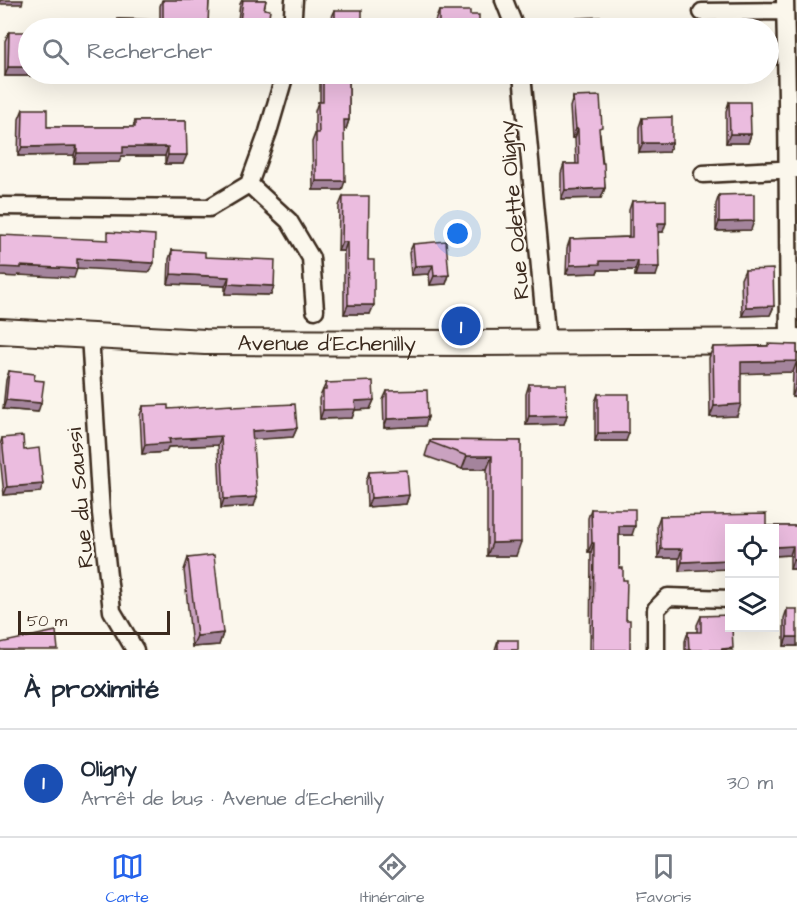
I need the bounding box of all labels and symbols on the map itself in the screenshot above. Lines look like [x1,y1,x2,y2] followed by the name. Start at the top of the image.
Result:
[491,119,539,301] street label: Rue Odette Oligny
[443,219,472,248] your location
[442,304,480,348] pin: 1
[237,328,416,361] street label: Avenue d'Echenilly
[59,426,102,569] street label: Rue du Saussi
[18,608,170,636] scale bar

